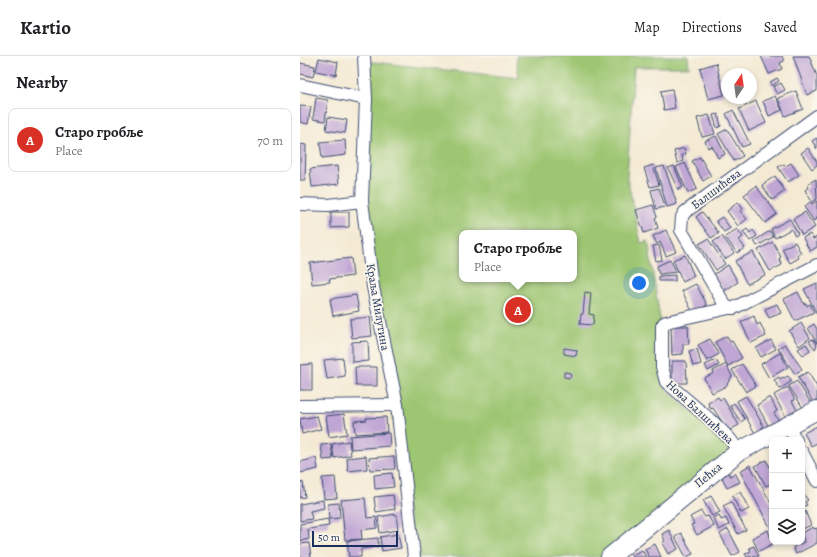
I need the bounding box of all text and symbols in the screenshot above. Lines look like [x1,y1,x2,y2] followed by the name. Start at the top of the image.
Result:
[20,15,71,41] text: Kartio
[634,18,660,37] text: Map
[682,18,742,37] text: Directions
[764,18,797,37] text: Saved
[721,68,757,104] north arrow
[16,71,67,94] text: Nearby
[55,122,143,142] text: Старо гробље
[26,132,34,149] text: A
[257,132,283,149] text: 70 m
[55,142,83,159] text: Place
[688,165,745,213] street label: Балшићева
[459,230,577,282] popup
[474,238,562,258] text: Старо гробље
[474,258,501,275] text: Place
[362,262,394,352] street label: Краља Милутина
[629,273,649,293] your location
[505,295,531,325] pin: A
[663,376,738,448] street label: Нова Балшићева
[769,437,805,545] map controls
[769,437,805,473] button: +
[691,459,726,491] street label: Пећка
[769,473,805,509] button: −
[769,509,805,545] button: layers
[312,529,398,548] scale bar
[318,530,340,545] text: 50 m

